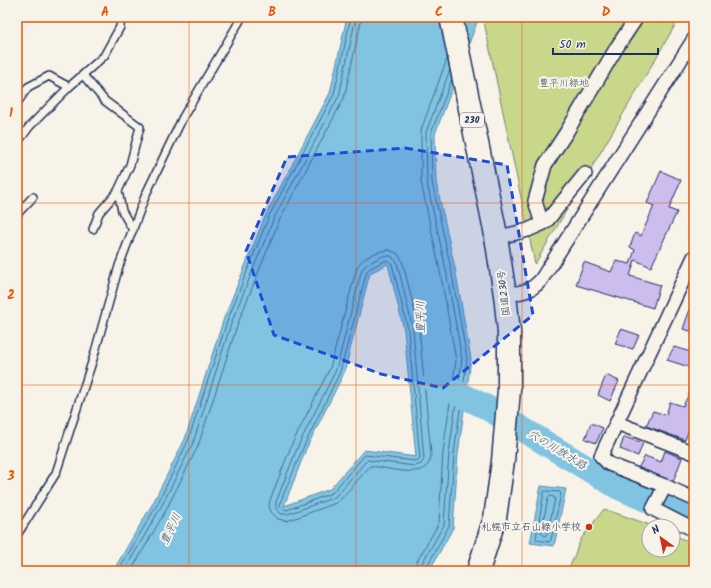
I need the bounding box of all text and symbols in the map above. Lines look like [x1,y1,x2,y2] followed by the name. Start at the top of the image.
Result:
[101,2,109,23] text: A
[268,2,276,23] text: B
[435,2,443,23] text: C
[602,2,611,23] text: D
[553,30,658,56] scale bar
[559,35,586,54] text: 50 m
[539,75,589,91] park label: 豊平川緑地
[9,103,13,124] text: 1
[460,113,484,127] road number: 230
[493,269,515,317] street label: 国道230号
[7,285,15,306] text: 2
[412,300,430,334] water label: 豊平川
[524,425,591,475] water label: 穴の川放水路
[6,466,15,487] text: 3
[156,510,186,548] water label: 豊平川
[641,518,681,558] north arrow
[481,519,581,535] place label: 札幌市立石山緑小学校
[648,521,664,540] text: N
[584,522,594,532] marker: 札幌市立石山緑小学校

